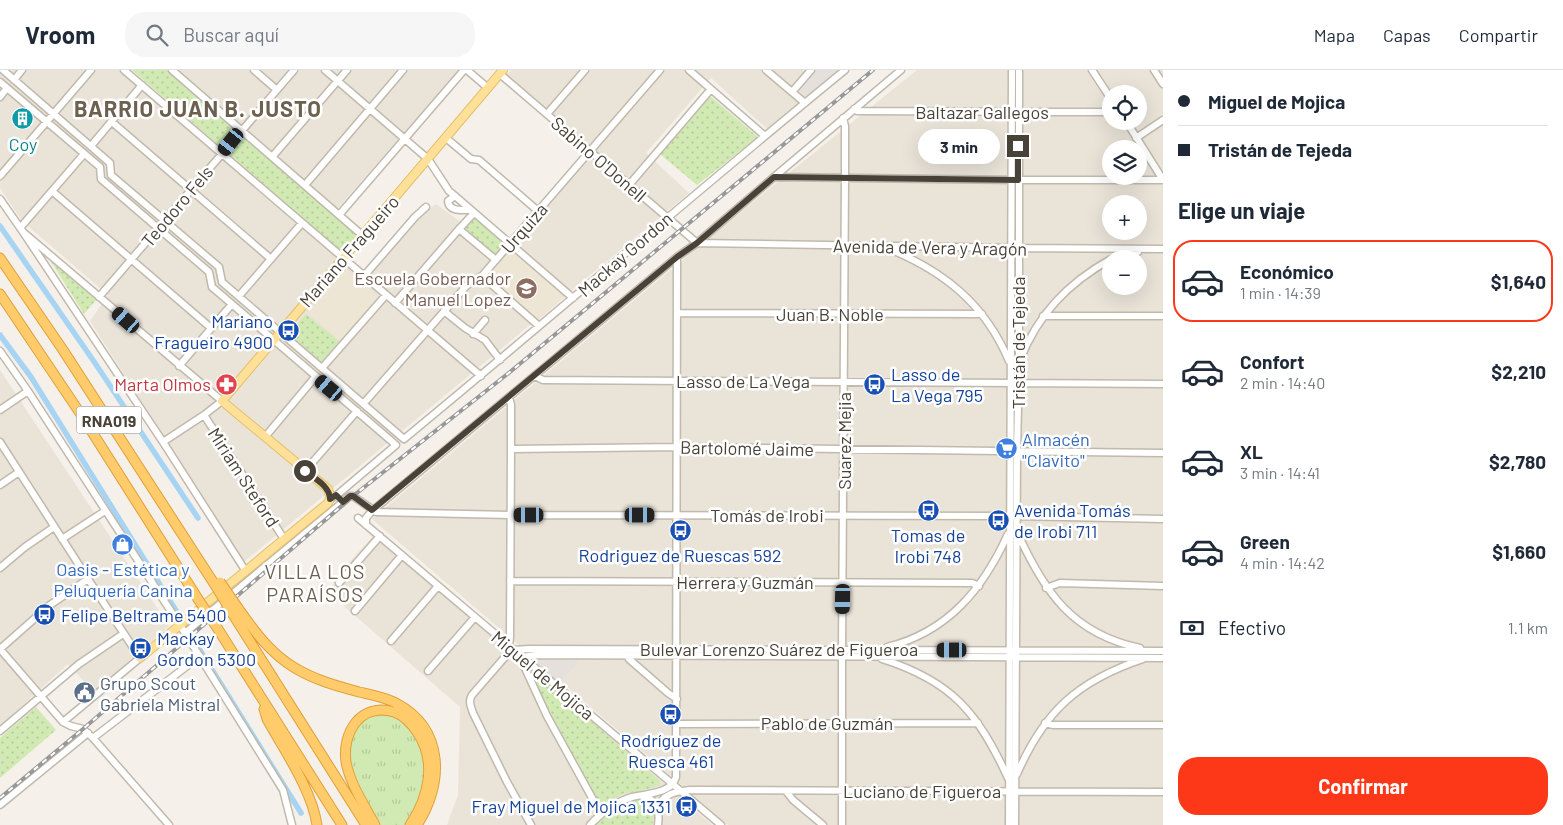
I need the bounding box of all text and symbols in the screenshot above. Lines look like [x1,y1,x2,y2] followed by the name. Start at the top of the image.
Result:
[125,12,475,57] search box
[25,20,95,49] text: Vroom
[143,21,171,49] icon: search
[183,23,279,46] text: Buscar aquí
[1314,24,1355,46] text: Mapa
[1383,24,1431,46] text: Capas
[1459,24,1538,46] text: Compartir
[1102,85,1147,295] map controls
[1102,85,1147,130] button: locate
[1208,90,1345,113] text: Miguel de Mojica
[74,95,322,121] district label: BARRIO JUAN B. JUSTO
[915,101,1049,123] street label: Baltazar Gallegos
[11,107,35,131] building icon: Coy
[547,112,651,206] street label: Sabino O'Donell
[215,126,246,158] car
[918,128,1000,164] callout: 3 min
[9,133,37,155] place label: Coy
[1007,135,1029,157] route end
[940,137,978,156] text: 3 min
[1208,138,1352,161] text: Tristán de Tejeda
[1102,140,1147,185] button: layers
[136,161,218,251] street label: Teodoro Fels
[294,191,404,311] street label: Mariano Fragueiro
[1102,195,1147,240] button: +
[1178,197,1305,223] text: Elige un viaje
[496,198,552,258] street label: Urquiza
[573,207,677,301] street label: Mackay Gordon
[833,234,1027,260] street label: Avenida de Vera y Aragón
[1102,250,1147,295] button: −
[1180,259,1225,304] icon: car
[1240,260,1334,283] text: Económico
[354,267,511,310] place label: Escuela Gobernador Manuel Lopez
[1491,270,1546,293] text: $1,640
[515,276,539,300] school or university icon: Escuela Gobernador Manuel Lopez
[1007,277,1029,409] street label: Tristán de Tejeda
[1240,283,1321,302] text: 1 min · 14:39
[776,303,884,325] street label: Juan B. Noble
[109,304,142,336] car
[154,310,273,353] place label: Mariano Fragueiro 4900
[277,319,301,343] bus stop icon: Mariano Fragueiro 4900
[1180,349,1225,394] icon: car
[1240,350,1304,373] text: Confort
[1491,360,1546,383] text: $2,210
[891,363,983,406] place label: Lasso de La Vega 795
[676,370,810,392] street label: Lasso de La Vega
[215,372,239,396] pharmacy icon: Marta Olmos
[863,372,887,396] bus stop icon: Lasso de La Vega 795
[114,373,211,395] place label: Marta Olmos
[312,373,345,403] car
[1240,373,1325,392] text: 2 min · 14:40
[833,392,855,490] street label: Suarez Mejia
[76,406,142,434] road number: RNA019
[204,423,284,531] street label: Miriam Steford
[1022,428,1090,471] place label: Almacén "Clavito"
[680,436,814,460] street label: Bartolomé Jaime
[994,437,1018,461] supermarket icon: Almacén "Clavito"
[1180,439,1225,484] icon: car
[1240,440,1263,463] text: XL
[1489,450,1546,473] text: $2,780
[294,460,316,482] route start
[1240,463,1320,482] text: 3 min · 14:41
[916,498,940,522] bus stop icon: Tomas de Irobi 748
[1014,499,1131,542] place label: Avenida Tomás de Irobi 711
[710,504,824,526] street label: Tomás de Irobi
[514,508,544,523] car
[625,508,655,523] car
[986,508,1010,532] bus stop icon: Avenida Tomás de Irobi 711
[668,518,692,542] bus stop icon: Rodriguez de Ruescas 592
[891,524,965,567] place label: Tomas de Irobi 748
[1180,529,1225,574] icon: car
[1240,530,1290,553] text: Green
[111,532,135,556] shop icon: Oasis - Estética y Peluquería Canina
[1492,540,1546,563] text: $1,660
[578,544,782,566] place label: Rodriguez de Ruescas 592
[1240,553,1325,572] text: 4 min · 14:42
[53,558,193,601] place label: Oasis - Estética y Peluquería Canina
[264,559,366,606] district label: VILLA LOS PARAÍSOS
[676,571,814,593] street label: Herrera y Guzmán
[835,584,850,614] car
[33,603,57,627] bus stop icon: Felipe Beltrame 5400
[61,604,227,626] place label: Felipe Beltrame 5400
[1178,614,1206,642] icon: cash
[1218,616,1286,639] text: Efectivo
[1508,618,1548,637] text: 1.1 km
[487,626,599,724] street label: Miguel de Mojica
[157,627,256,670] place label: Mackay Gordon 5300
[129,636,153,660] bus stop icon: Mackay Gordon 5300
[640,638,918,660] street label: Bulevar Lorenzo Suárez de Figueroa
[937,643,967,658] car
[100,672,220,715] place label: Grupo Scout Gabriela Mistral
[72,681,96,705] public building icon: Grupo Scout Gabriela Mistral
[659,703,683,727] bus stop icon: Rodríguez de Ruesca 461
[761,712,893,734] street label: Pablo de Guzmán
[621,729,721,772] place label: Rodríguez de Ruesca 461
[1178,757,1548,815] button: Confirmar
[843,780,1001,802] street label: Luciano de Figueroa
[675,794,699,818] bus stop icon: Fray Miguel de Mojica 1331
[472,795,671,817] place label: Fray Miguel de Mojica 1331

